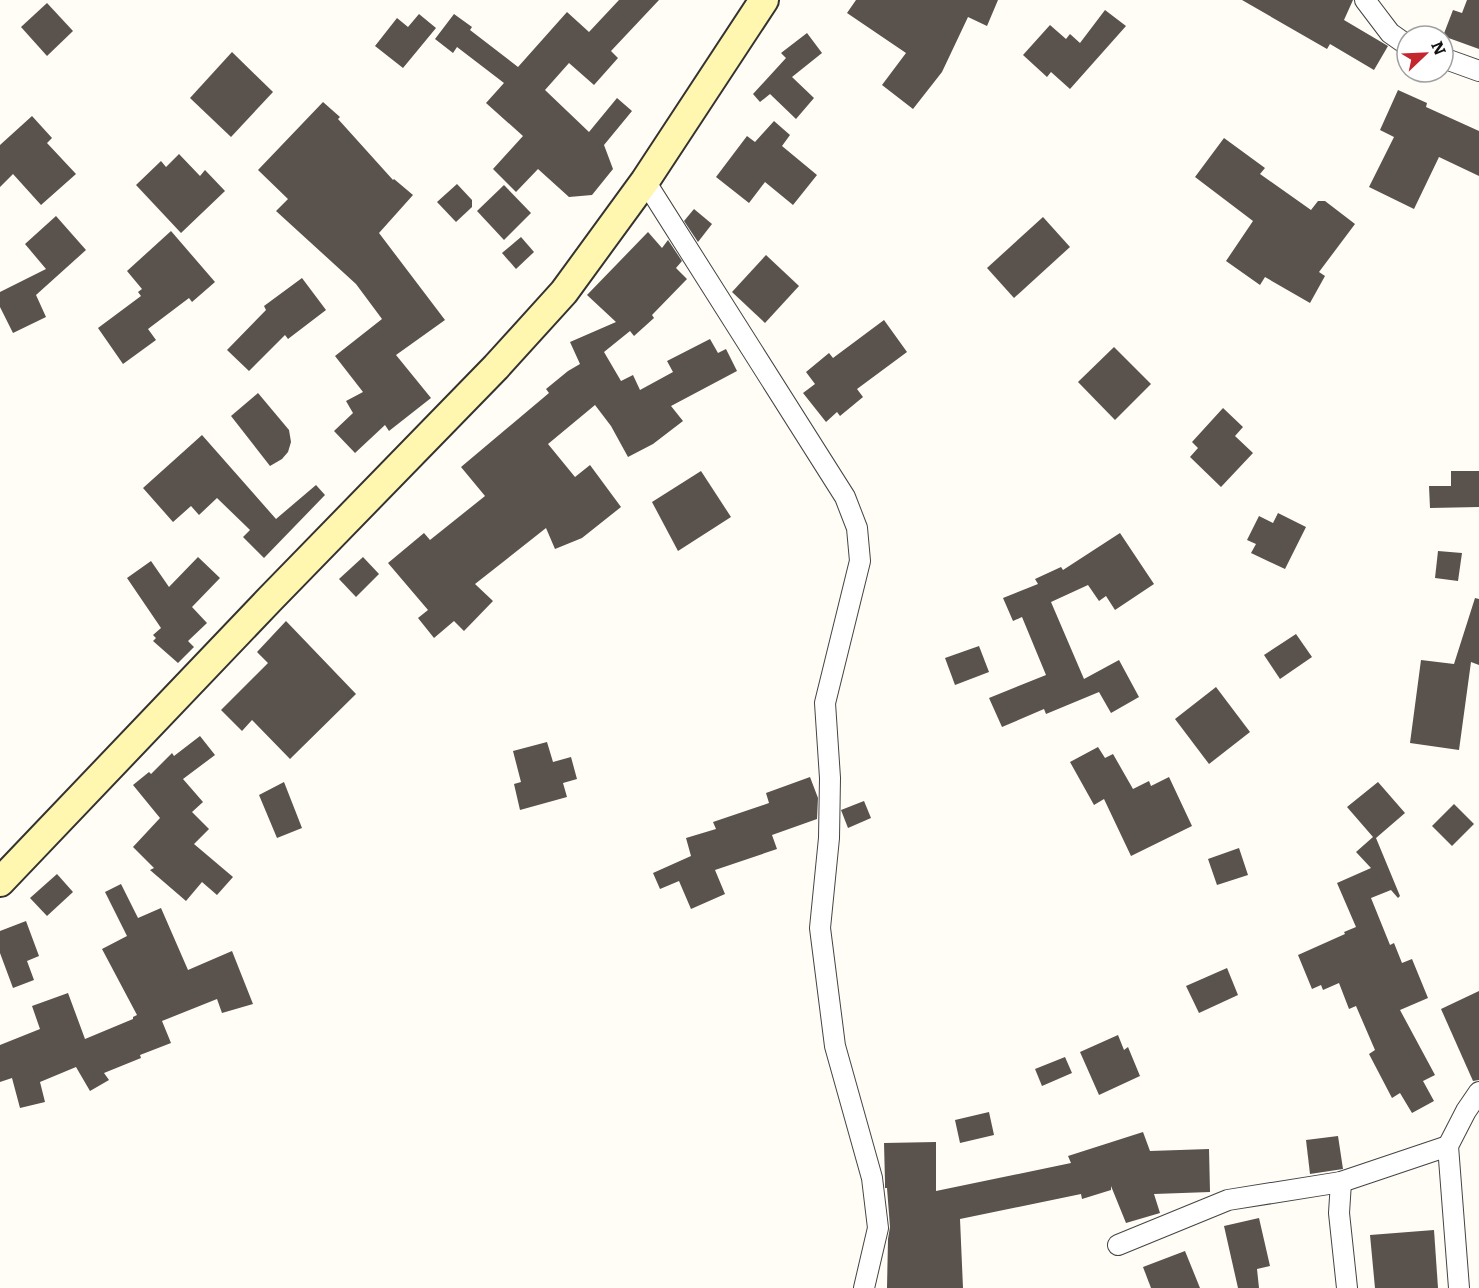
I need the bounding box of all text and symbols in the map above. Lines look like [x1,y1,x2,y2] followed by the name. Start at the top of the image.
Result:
[1395,24,1455,84] north arrow
[1426,37,1453,59] text: N

